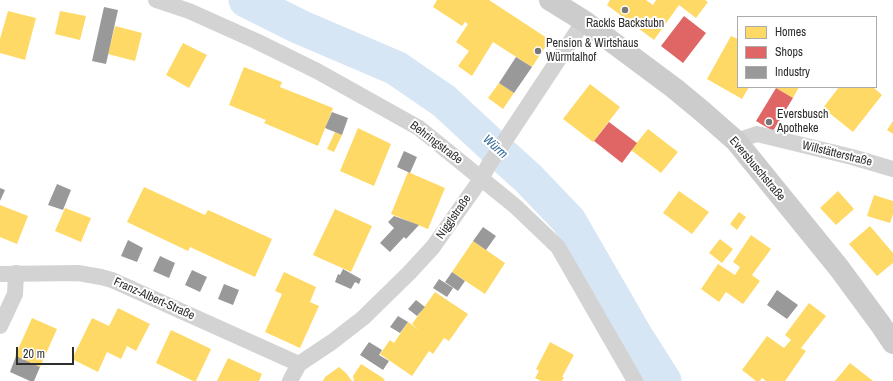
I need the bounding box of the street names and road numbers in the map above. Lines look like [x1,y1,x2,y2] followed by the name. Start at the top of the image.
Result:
[407,118,465,168] street label: Behringstraße
[726,134,788,204] street label: Eversbuschstraße
[801,138,873,170] street label: Willstätterstraße
[434,192,474,242] street label: Nigglstraße
[111,275,197,323] street label: Franz-Albert-Straße

